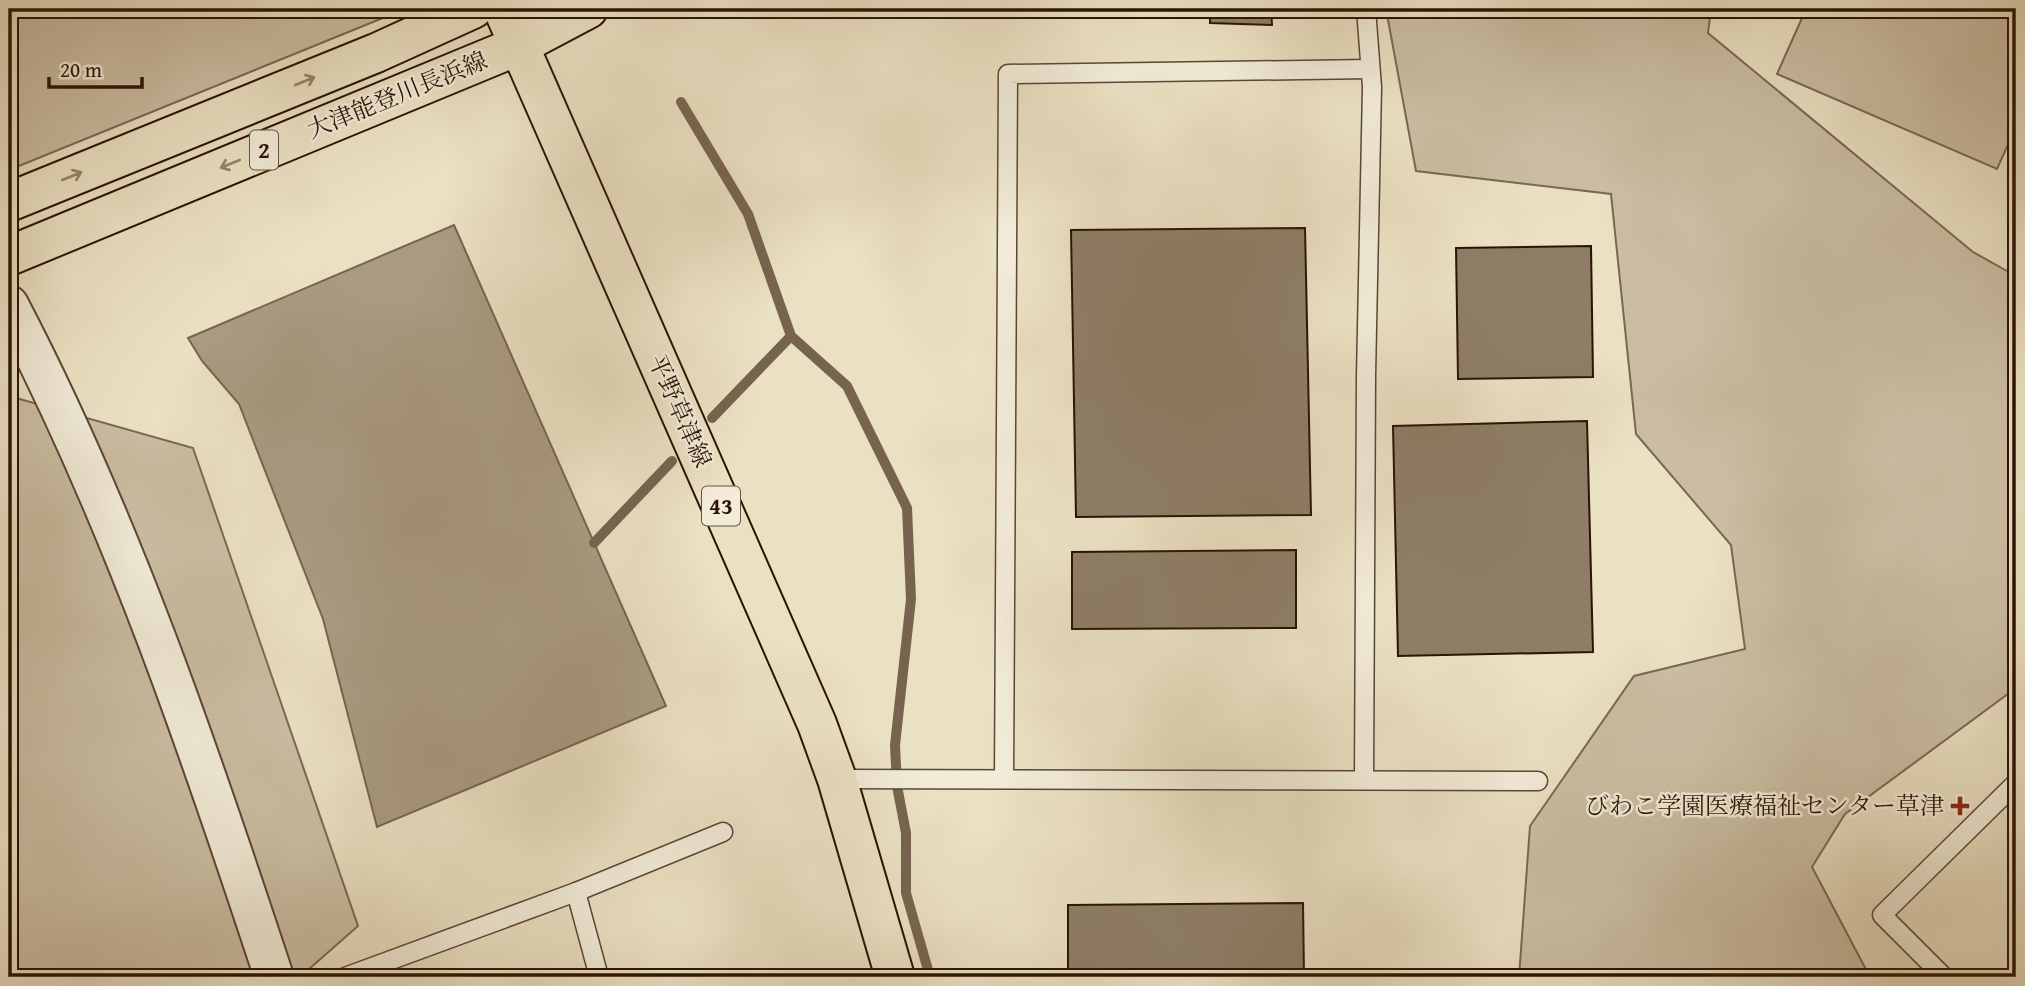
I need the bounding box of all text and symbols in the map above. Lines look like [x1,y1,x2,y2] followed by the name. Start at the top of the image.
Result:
[301,42,492,147] street label: 大津能登川長浜線
[49,46,142,90] scale bar
[60,54,102,85] text: 20 m
[294,74,316,87] one-way arrow
[250,130,278,169] road number: 2
[220,159,241,172] one-way arrow
[61,169,82,182] one-way arrow
[640,349,721,473] street label: 平野草津線
[702,486,740,526] road number: 43
[1585,788,1944,823] place label: びわこ学園医療福祉センター草津
[1950,796,1970,816] marker: びわこ学園医療福祉センター草津

